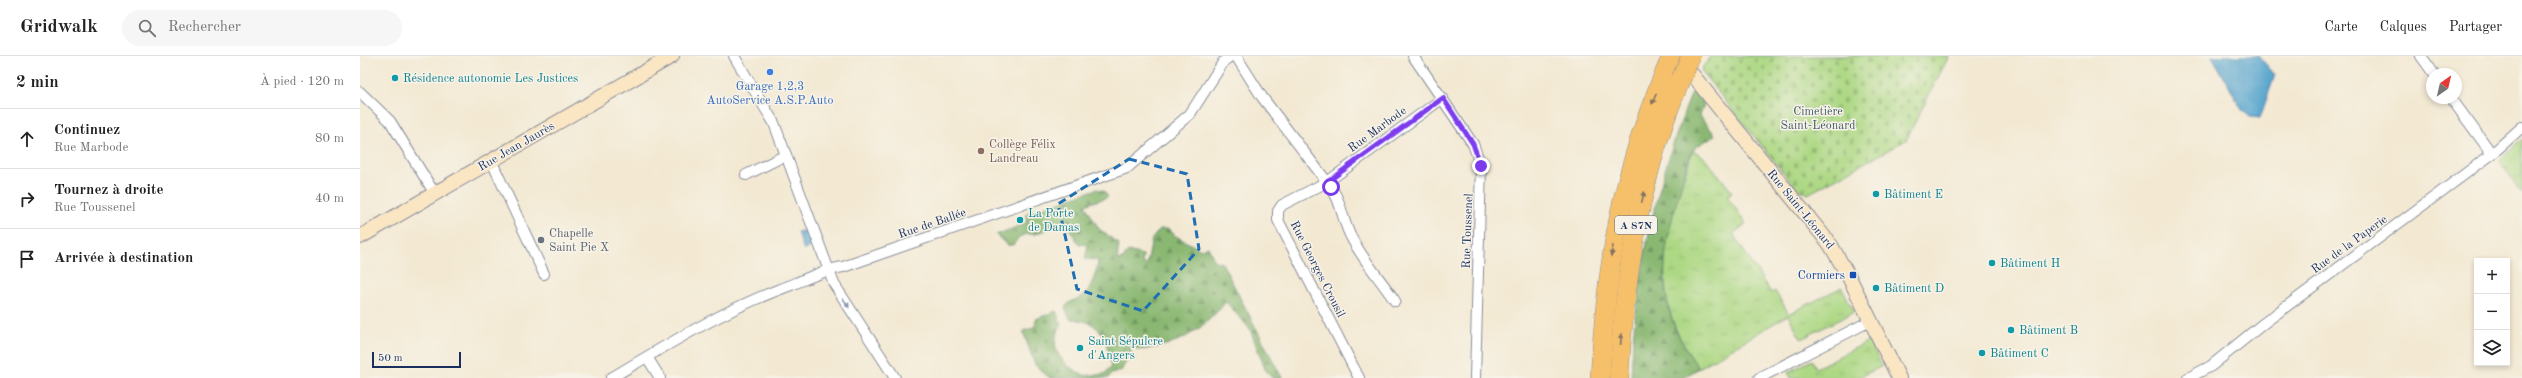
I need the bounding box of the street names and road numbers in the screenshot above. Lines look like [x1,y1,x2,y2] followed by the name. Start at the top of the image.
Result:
[1346,104,1409,155] street label: Rue Marbode
[476,120,557,174] street label: Rue Jean Jaurès
[1764,167,1836,252] street label: Rue Saint-Léonard
[1461,193,1475,269] street label: Rue Toussenel
[897,207,968,241] street label: Rue de Ballée
[2309,213,2390,276] street label: Rue de la Paperie
[1615,216,1657,234] road number: A 87N
[1288,219,1347,320] street label: Rue Georges Crousil

